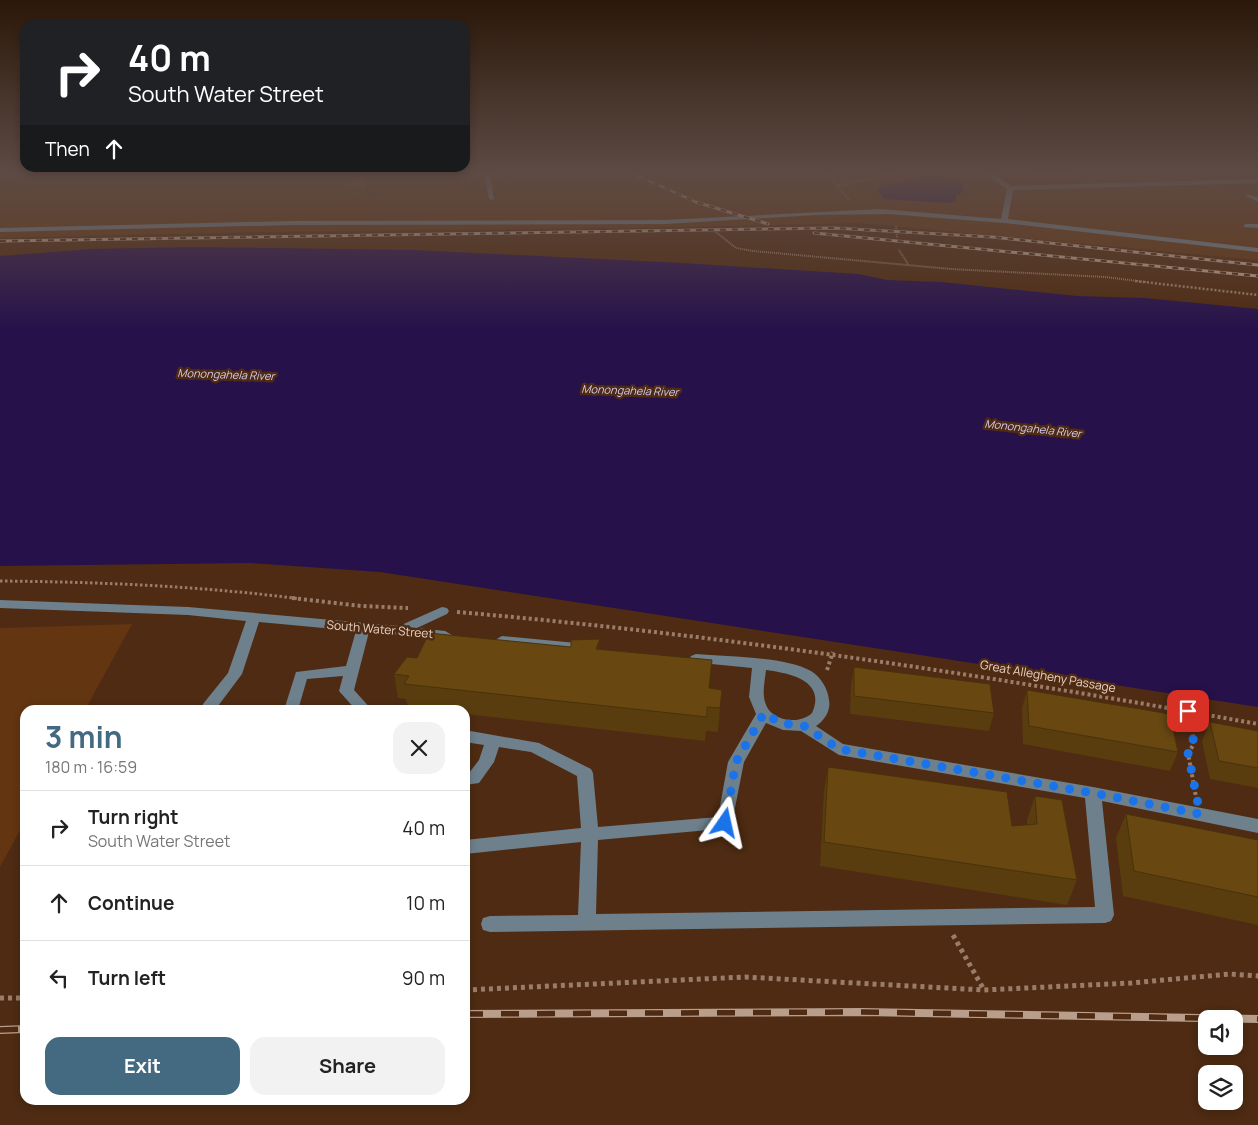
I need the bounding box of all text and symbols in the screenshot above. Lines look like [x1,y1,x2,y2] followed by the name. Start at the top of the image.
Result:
[128,34,211,82] text: 40 m
[45,40,110,105] icon: right
[128,79,324,109] text: South Water Street
[100,135,128,163] icon: ahead
[45,136,90,162] text: Then
[177,365,277,383] water label: Monongahela River
[581,381,681,399] water label: Monongahela River
[984,415,1084,441] water label: Monongahela River
[326,616,434,642] street label: South Water Street
[979,656,1117,696] street label: Great Allegheny Passage
[1167,690,1209,732] pin
[1174,697,1202,725] icon: arrive
[45,716,123,757] text: 3 min
[393,722,445,774] button: close
[45,756,137,778] text: 180 m · 16:59
[698,796,750,848] position arrow
[88,804,178,830] text: Turn right
[45,814,73,842] icon: right
[402,815,445,841] text: 40 m
[88,830,230,852] text: South Water Street
[45,889,73,917] icon: ahead
[88,890,174,916] text: Continue
[406,890,445,916] text: 10 m
[45,964,73,992] icon: left
[88,965,166,991] text: Turn left
[402,965,445,991] text: 90 m
[1198,1010,1243,1110] map controls
[1198,1010,1243,1055] button: sound
[45,1037,240,1095] button: Exit
[250,1037,445,1095] button: Share
[1198,1065,1243,1110] button: layers

